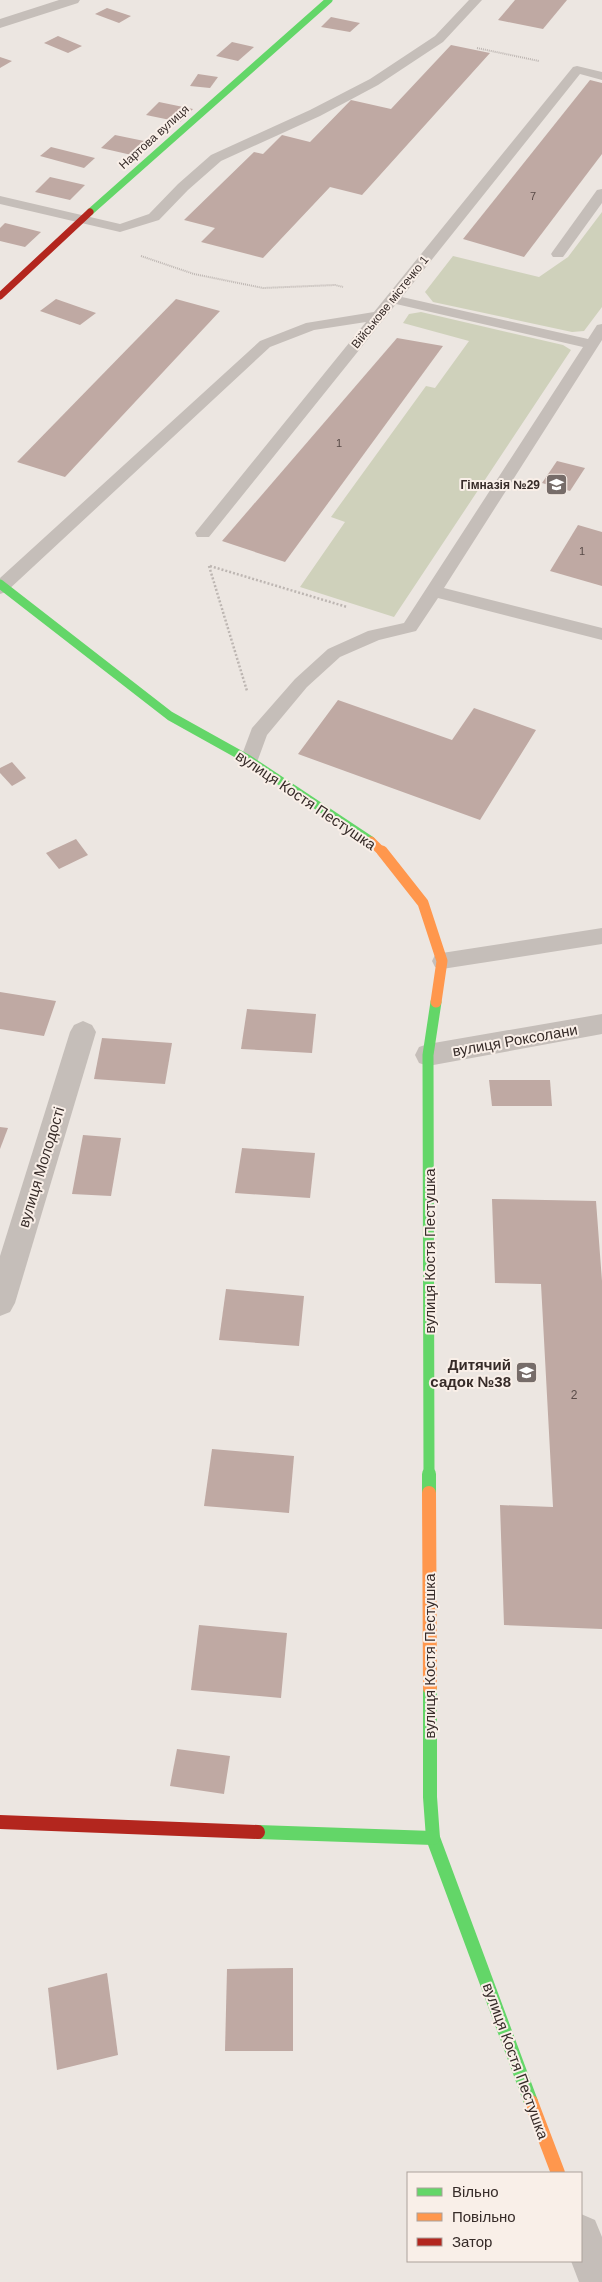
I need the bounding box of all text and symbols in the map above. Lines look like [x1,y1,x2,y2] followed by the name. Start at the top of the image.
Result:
[116,102,192,172] street label: Нартова вулиця
[530,190,536,202] house number: 7
[348,253,432,351] street label: Військове містечко 1
[336,437,342,449] house number: 1
[544,473,568,497] school or university icon: Гімназія №29
[461,478,540,492] place label: Гімназія №29
[579,545,585,557] house number: 1
[233,747,380,854] street label: вулиця Костя Пестушка
[451,1021,579,1059] street label: вулиця Роксолани
[15,1105,67,1229] street label: вулиця Молодості
[421,1168,438,1334] street label: вулиця Костя Пестушка
[430,1356,511,1390] place label: Дитячий садок №38
[515,1361,539,1385] school or university icon: Дитячий садок №38
[571,1388,578,1402] house number: 2
[421,1573,438,1739] street label: вулиця Костя Пестушка
[480,1981,552,2142] street label: вулиця Костя Пестушка
[407,2172,582,2262] legend
[452,2183,499,2200] text: Вільно
[452,2208,516,2225] text: Повільно
[452,2233,492,2250] text: Затор

